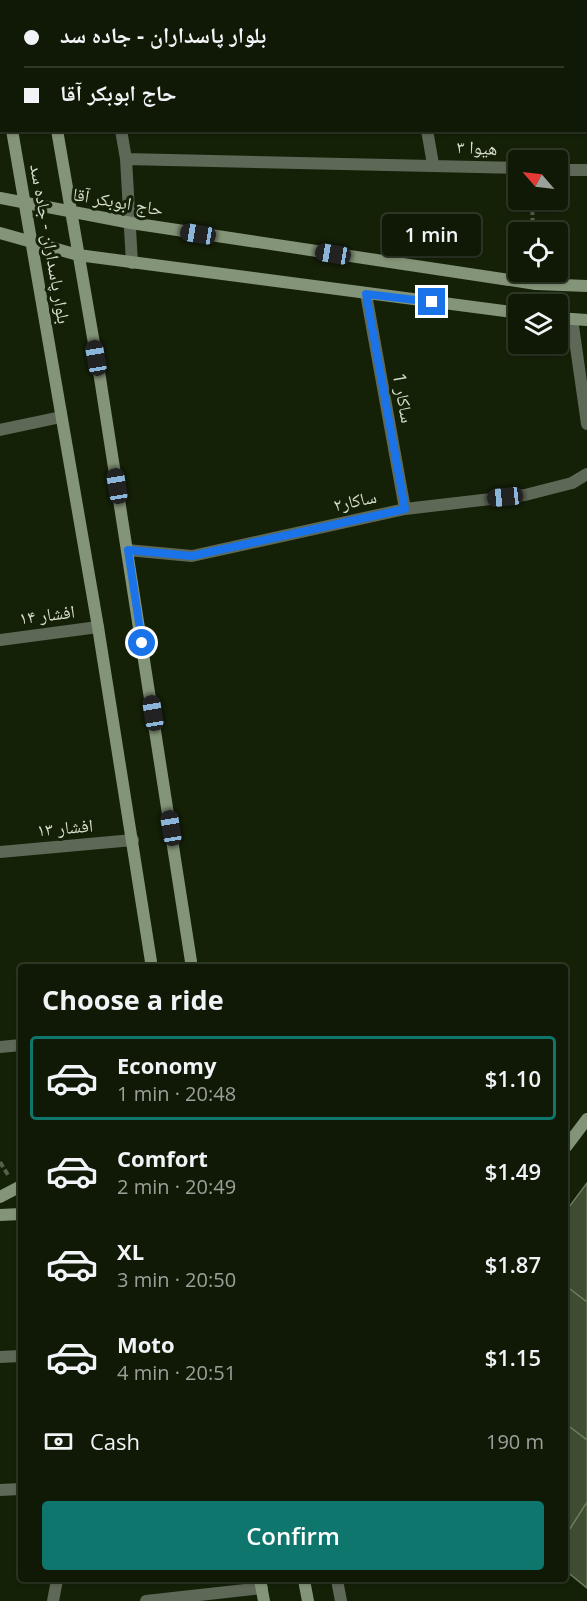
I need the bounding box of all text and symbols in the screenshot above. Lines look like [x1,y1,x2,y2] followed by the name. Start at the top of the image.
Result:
[60,19,266,49] text: بلوار پاسداران - جاده سد
[60,77,176,107] text: حاج ابوبکر آقا
[456,134,498,160] street label: هیوا ۳
[508,150,568,210] north arrow
[508,150,568,354] map controls
[25,162,77,326] street label: بلوار پاسداران - جاده سد
[71,181,165,222] street label: حاج ابوبکر آقا
[382,215,482,257] callout: 1 min
[405,221,459,248] text: 1 min
[179,222,217,246] car
[508,222,568,282] button: locate
[314,242,352,266] car
[418,288,445,315] route end
[508,294,568,354] button: layers
[84,339,108,377] car
[388,371,420,425] street label: ساکار 1
[105,467,129,505] car
[331,484,379,516] street label: ساکار۲
[486,486,524,508] car
[18,599,76,629] street label: افشار ۱۴
[128,629,155,656] route start
[141,694,165,732] car
[159,809,183,847] car
[36,813,94,841] street label: افشار ۱۳
[42,981,224,1018] text: Choose a ride
[117,1050,216,1080] text: Economy
[45,1051,99,1105] icon: car
[485,1063,541,1093] text: $1.10
[117,1080,236,1107] text: 1 min · 20:48
[117,1143,208,1173] text: Comfort
[45,1144,99,1198] icon: car
[485,1156,541,1186] text: $1.49
[117,1173,236,1200] text: 2 min · 20:49
[117,1236,144,1266] text: XL
[45,1237,99,1291] icon: car
[485,1249,541,1279] text: $1.87
[117,1266,236,1293] text: 3 min · 20:50
[117,1329,175,1359] text: Moto
[45,1330,99,1384] icon: car
[485,1342,541,1372] text: $1.15
[117,1359,236,1386] text: 4 min · 20:51
[42,1425,75,1458] icon: cash
[90,1426,140,1456] text: Cash
[486,1428,544,1455] text: 190 m
[42,1501,544,1570] button: Confirm

